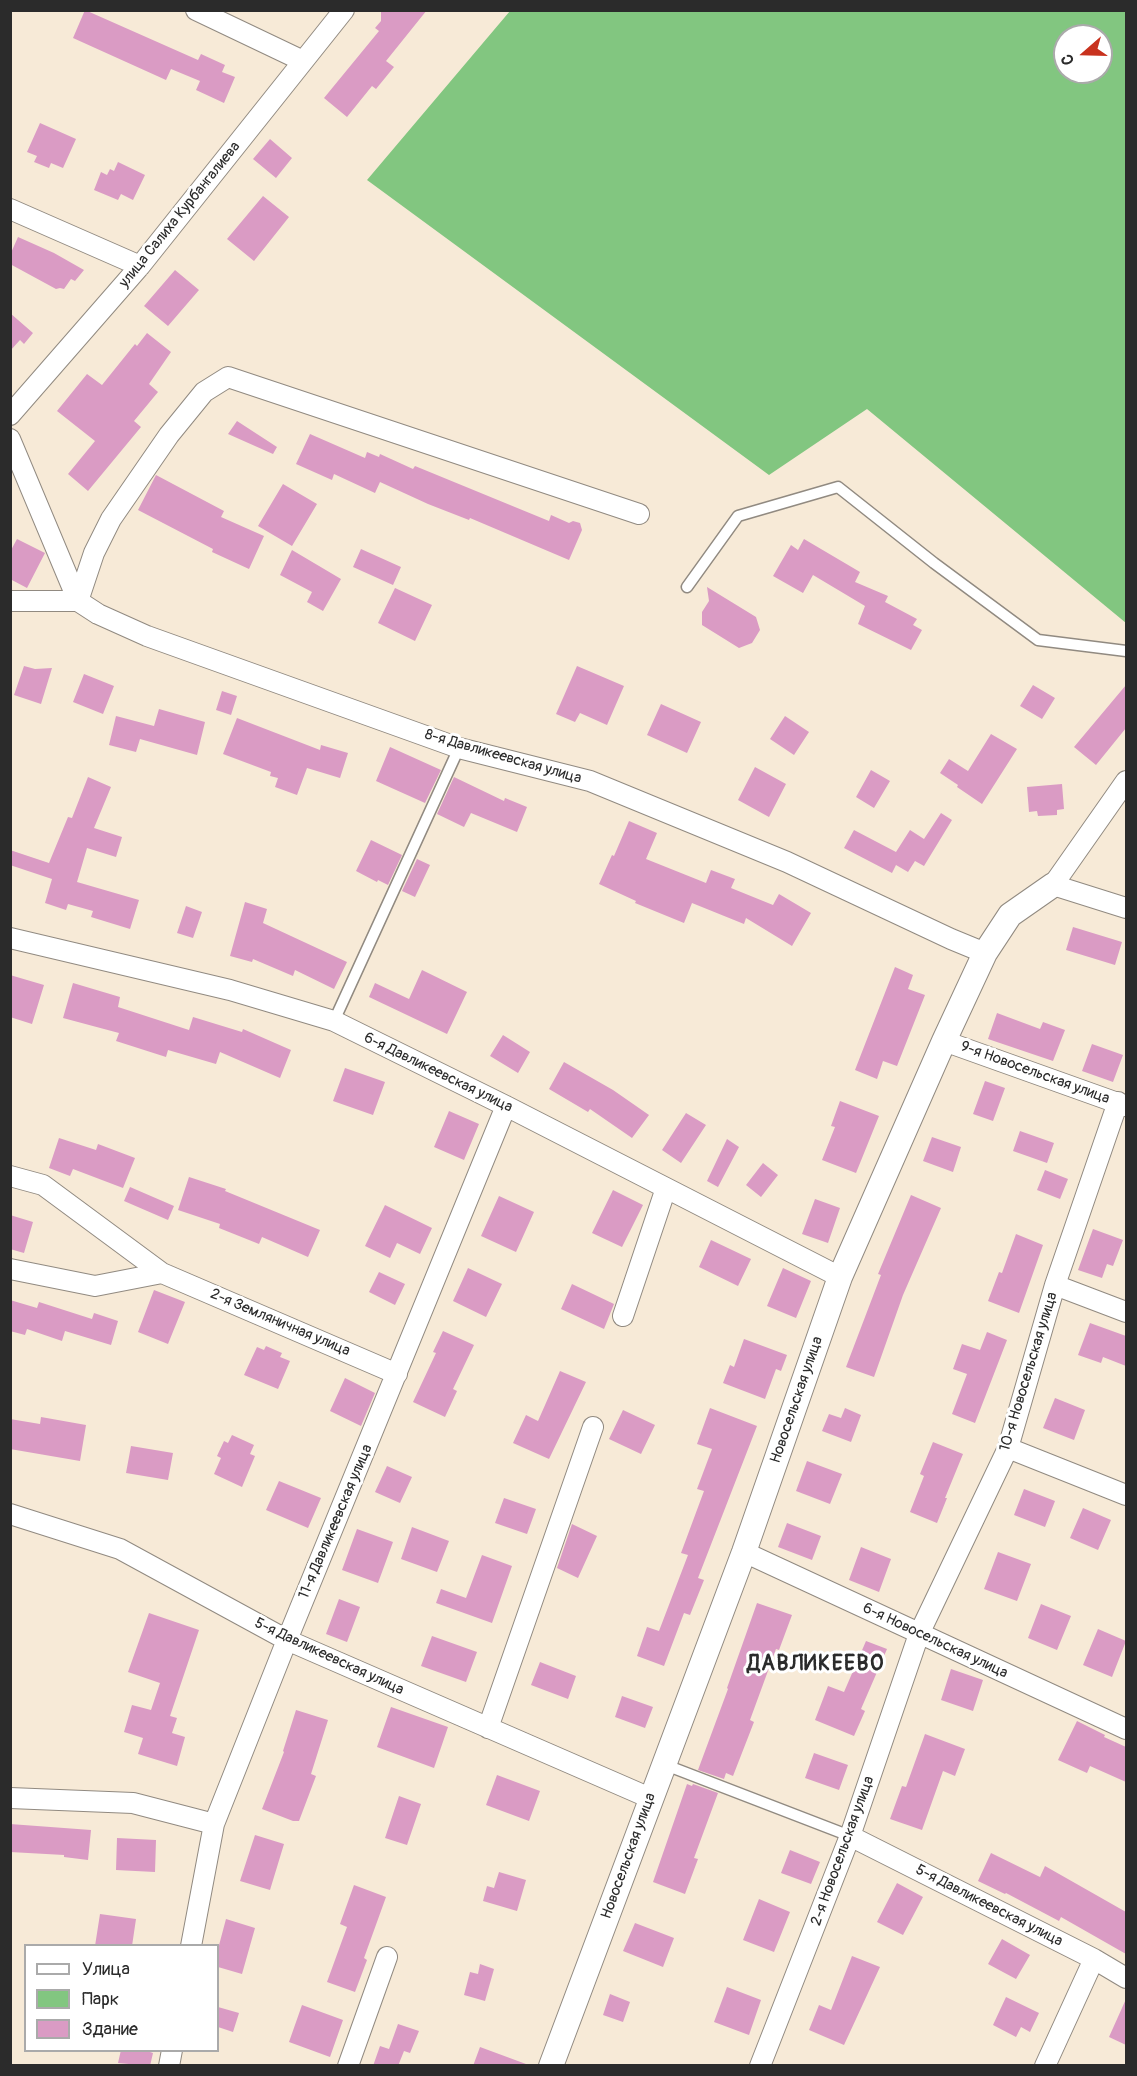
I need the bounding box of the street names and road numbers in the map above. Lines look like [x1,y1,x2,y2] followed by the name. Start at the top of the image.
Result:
[116,138,244,292] street label: улица Салиха Курбангалиева
[423,726,583,788] street label: 8-я Давликеевская улица
[361,1029,515,1117] street label: 6-я Давликеевская улица
[958,1038,1112,1108] street label: 9-я Новосельская улица
[207,1285,353,1361] street label: 2-я Земляничная улица
[996,1290,1062,1454] street label: 10-я Новосельская улица
[767,1334,827,1466] street label: Новосельская улица
[295,1442,377,1602] street label: 11-я Давликеевская улица
[860,1599,1010,1683] street label: 6-я Новосельская улица
[251,1614,407,1700] street label: 5-я Давликеевская улица
[808,1774,878,1928] street label: 2-я Новосельская улица
[598,1791,660,1921] street label: Новосельская улица
[912,1861,1066,1951] street label: 5-я Давликеевская улица

